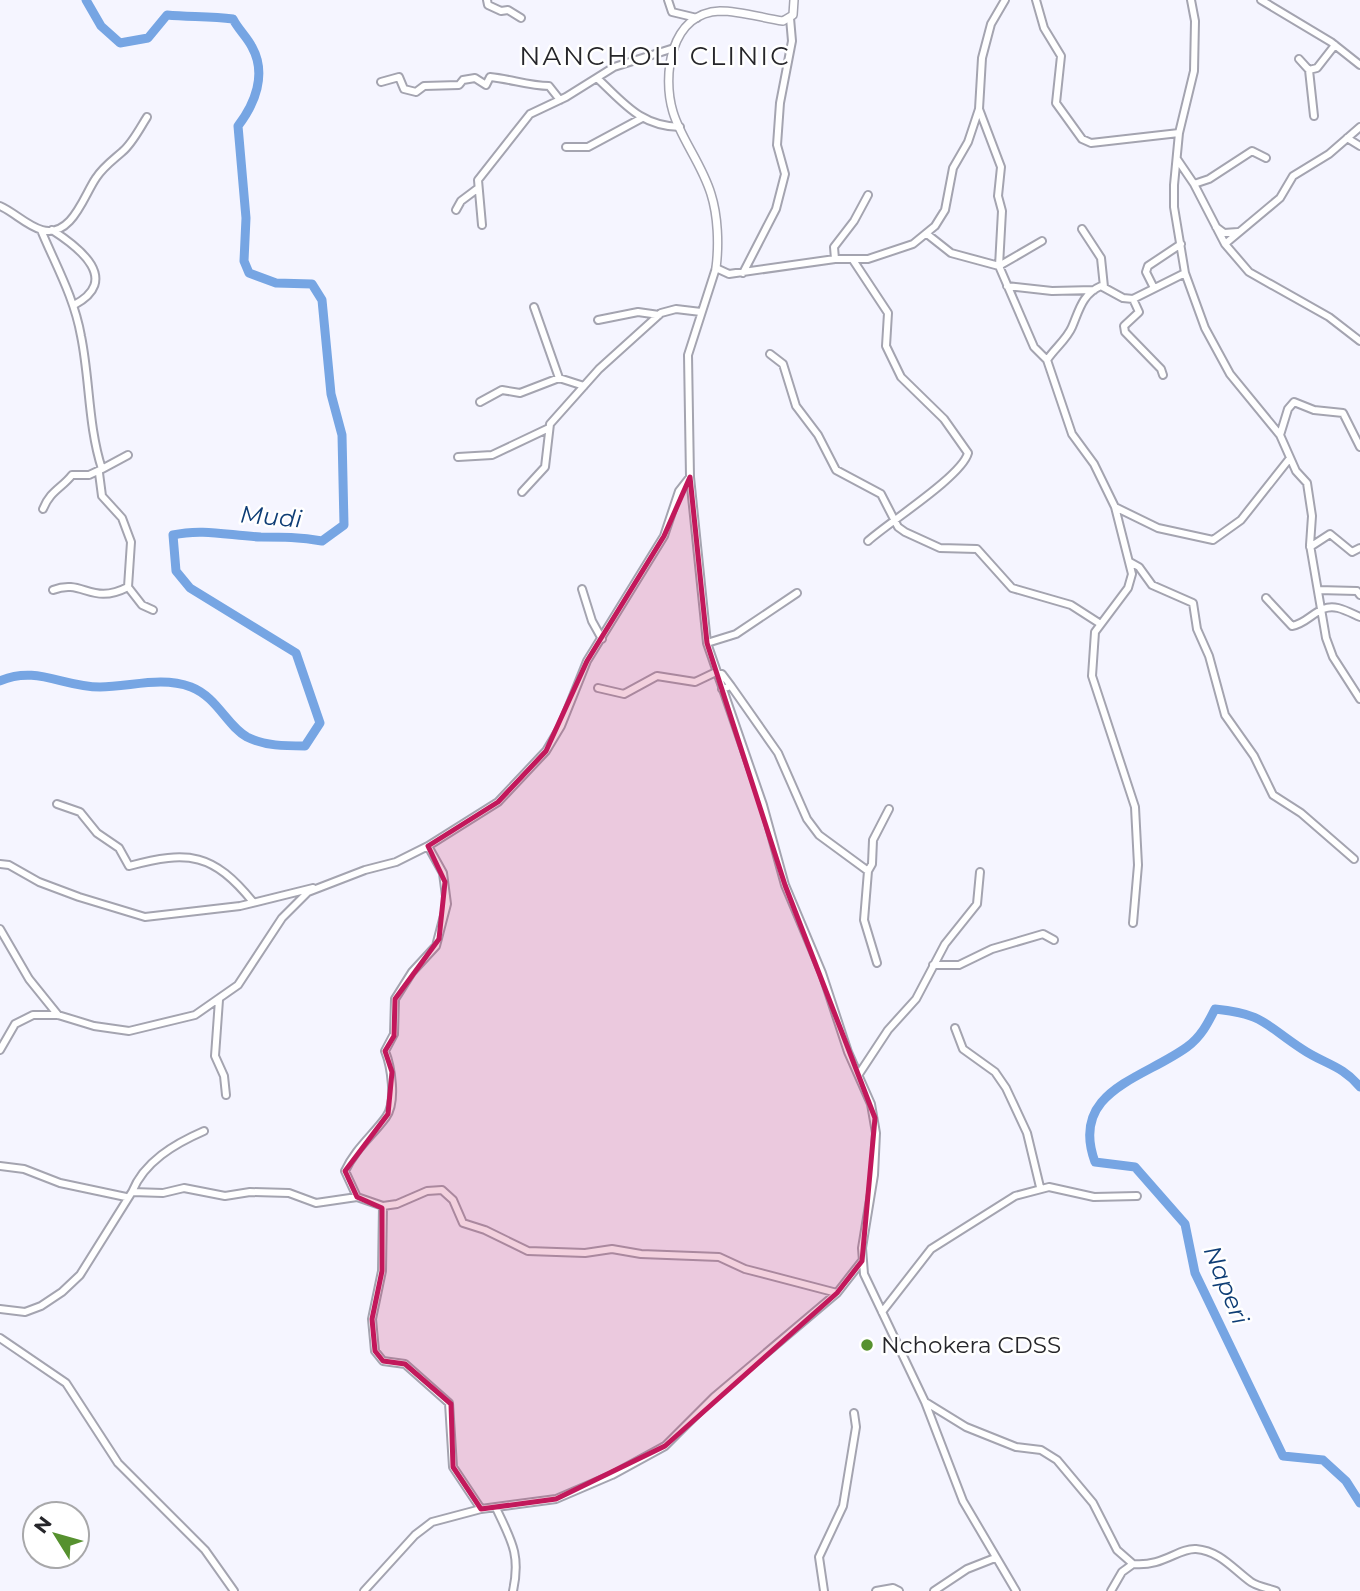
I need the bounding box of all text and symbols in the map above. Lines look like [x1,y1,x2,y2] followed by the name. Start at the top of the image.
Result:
[519,40,791,72] district label: NANCHOLI CLINIC
[239,499,304,534] water label: Mudi
[1198,1241,1256,1329] water label: Naperi
[881,1331,1061,1359] place label: Nchokera CDSS
[859,1337,875,1353] marker: Nchokera CDSS
[21,1500,91,1570] north arrow
[29,1512,57,1538] text: N

